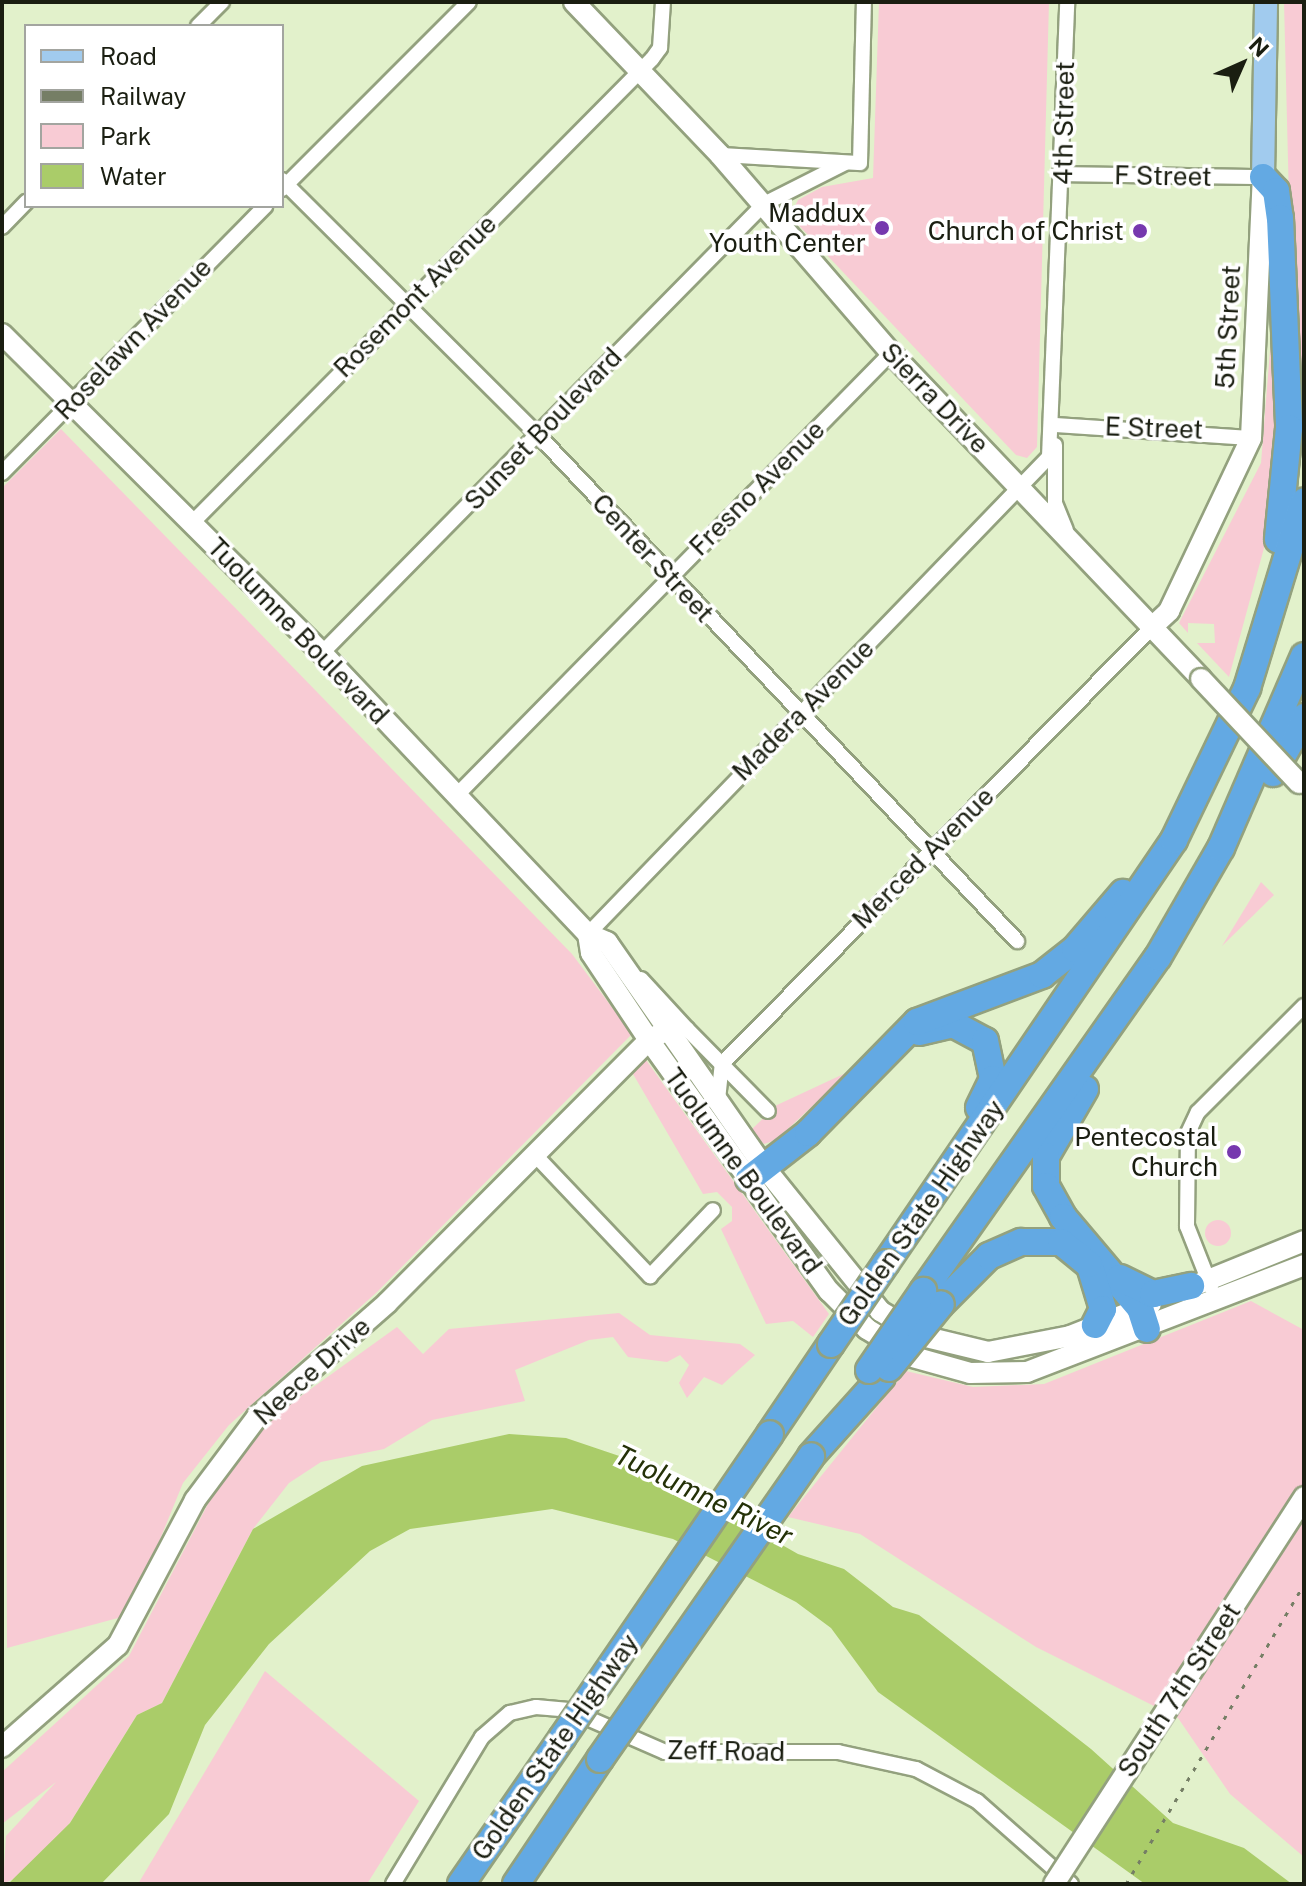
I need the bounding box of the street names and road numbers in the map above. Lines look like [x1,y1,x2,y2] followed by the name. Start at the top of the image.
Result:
[1047,61,1081,185] street label: 4th Street
[1114,160,1212,192] street label: F Street
[327,208,503,384] street label: Rosemont Avenue
[48,252,218,426] street label: Roselawn Avenue
[1209,264,1247,390] street label: 5th Street
[875,336,995,460] street label: Sierra Drive
[458,342,628,516] street label: Sunset Boulevard
[1104,411,1204,445] street label: E Street
[683,414,831,562] street label: Fresno Avenue
[586,487,720,629] street label: Center Street
[201,531,395,731] street label: Tuolumne Boulevard
[726,633,880,787] street label: Madera Avenue
[846,781,1000,935] street label: Merced Avenue
[658,1062,828,1280] street label: Tuolumne Boulevard
[831,1094,1011,1332] street label: Golden State Highway
[247,1310,377,1432] street label: Neece Drive
[1111,1597,1247,1783] street label: South 7th Street
[465,1628,645,1866] street label: Golden State Highway
[667,1734,785,1768] street label: Zeff Road

